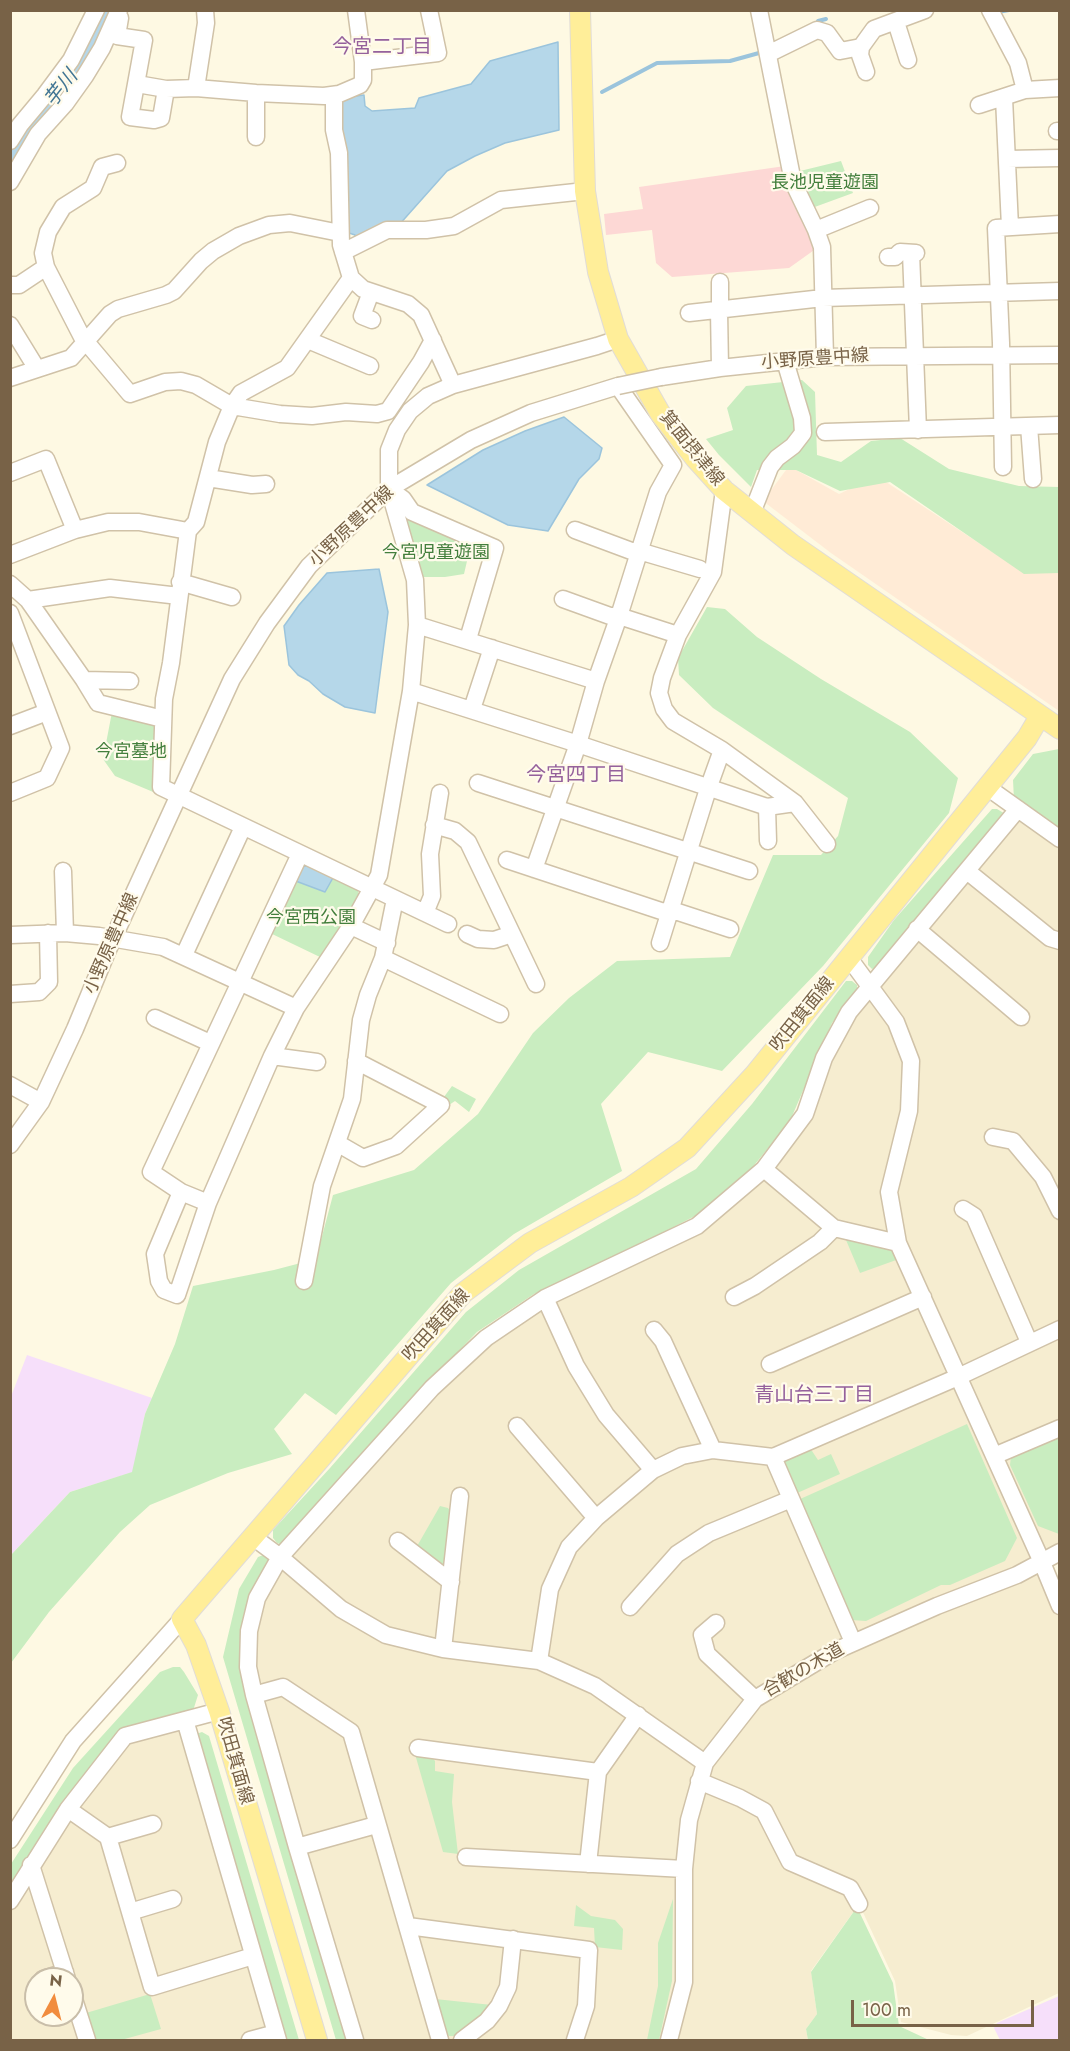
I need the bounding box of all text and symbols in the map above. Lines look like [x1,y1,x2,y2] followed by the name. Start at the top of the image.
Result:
[332,36,432,60] district label: 今宮二丁目
[40,66,84,112] water label: 芋川
[771,173,879,195] park label: 長池児童遊園
[760,345,870,375] street label: 小野原豊中線
[654,407,728,491] street label: 箕面摂津線
[305,482,399,572] street label: 小野原豊中線
[382,543,490,565] park label: 今宮児童遊園
[95,742,167,764] park label: 今宮墓地
[526,764,626,788] district label: 今宮四丁目
[80,890,144,998] street label: 小野原豊中線
[266,908,356,930] park label: 今宮西公園
[766,973,840,1057] street label: 吹田箕面線
[399,1285,475,1367] street label: 吹田箕面線
[754,1384,874,1408] district label: 青山台三丁目
[760,1639,848,1703] street label: 合歓の木道
[211,1715,257,1807] street label: 吹田箕面線
[24,1967,84,2027] north arrow
[48,1968,64,1993] text: N
[854,1988,1037,2026] scale bar
[862,1997,911,2023] text: 100 m

